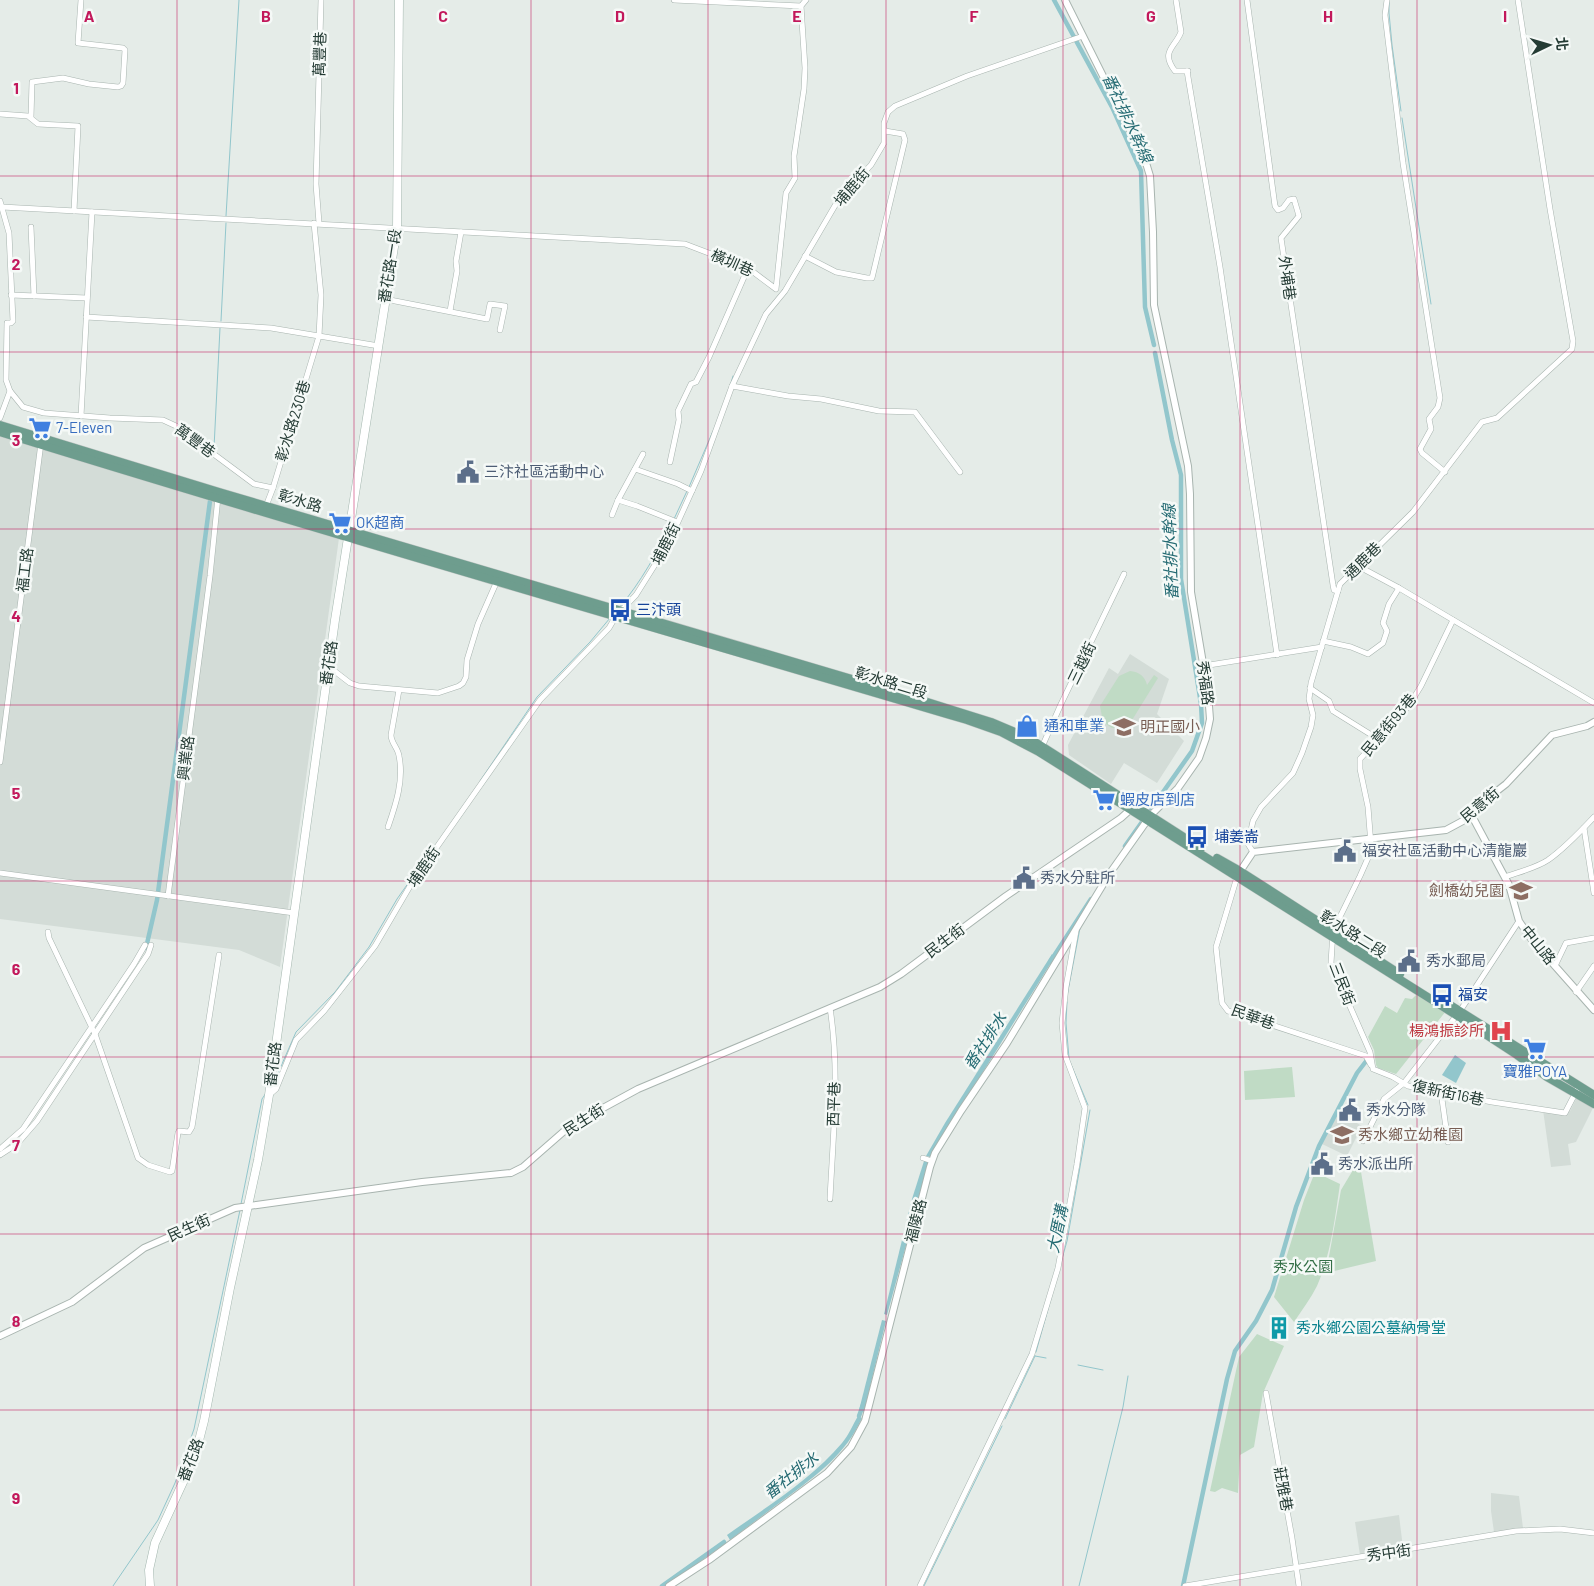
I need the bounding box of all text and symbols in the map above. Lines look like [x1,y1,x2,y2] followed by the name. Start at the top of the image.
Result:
[84,6,95,25] text: A
[261,6,271,25] text: B
[438,6,448,25] text: C
[615,6,625,25] text: D
[792,6,802,25] text: E
[970,6,979,25] text: F
[1146,6,1156,25] text: G
[1323,6,1333,25] text: H
[1503,6,1507,25] text: I
[1524,20,1574,70] north arrow
[309,31,329,77] street label: 萬豐巷
[1553,36,1572,52] text: 北
[1100,70,1158,167] water label: 番社排水幹線
[13,78,19,97] text: 1
[830,163,873,209] street label: 埔鹿街
[374,227,404,304] street label: 番花路一段
[708,245,757,279] street label: 橫圳巷
[12,254,21,273] text: 2
[1276,254,1300,301] street label: 外埔巷
[271,378,313,464] street label: 彰水路230巷
[27,415,53,441] supermarket icon: 7-Eleven
[56,418,112,436] place label: 7-Eleven
[172,420,219,461] street label: 萬豐巷
[12,430,20,449] text: 3
[455,459,481,485] public building icon: 三汴社區活動中心
[484,462,604,480] place label: 三汴社區活動中心
[276,485,324,515] street label: 彰水路
[1158,502,1181,600] water label: 番社排水幹線
[327,510,353,536] supermarket icon: OK超商
[356,513,405,531] place label: OK超商
[647,519,683,568] street label: 埔鹿街
[1340,538,1385,583] street label: 通鹿巷
[12,546,36,593] street label: 福工路
[607,597,633,623] bus stop icon: 三汴頭
[636,600,681,618] place label: 三汴頭
[11,606,21,625] text: 4
[1063,638,1099,687] street label: 三越街
[316,639,340,686] street label: 番花路
[1194,659,1218,706] street label: 秀福路
[853,662,930,702] street label: 彰水路二段
[1357,690,1419,759] street label: 民意街93巷
[1014,713,1040,739] shop icon: 通和車業
[1111,714,1137,740] school or university icon: 明正國小
[1044,716,1104,734] place label: 通和車業
[1140,717,1200,735] place label: 明正國小
[173,734,197,781] street label: 興業路
[12,783,21,802] text: 5
[1456,783,1502,826] street label: 民意街
[1091,787,1117,813] supermarket icon: 蝦皮店到店
[1120,790,1195,808] place label: 蝦皮店到店
[1184,824,1210,850] bus stop icon: 埔姜崙
[1214,827,1259,845] place label: 埔姜崙
[1332,838,1358,864] public building icon: 福安社區活動中心清龍巖
[1362,841,1527,859] place label: 福安社區活動中心清龍巖
[403,843,443,890] street label: 埔鹿街
[1011,865,1037,891] public building icon: 秀水分駐所
[1040,868,1115,886] place label: 秀水分駐所
[1508,878,1534,904] school or university icon: 劍橋幼兒園
[1429,881,1504,899] place label: 劍橋幼兒園
[1317,906,1390,961] street label: 彰水路二段
[921,919,968,961] street label: 民生街
[1518,921,1560,968] street label: 中山路
[1396,948,1422,974] public building icon: 秀水郵局
[1426,951,1486,969] place label: 秀水郵局
[12,959,21,978] text: 6
[1326,959,1359,1008] street label: 三民街
[1429,982,1455,1008] bus stop icon: 福安
[1458,985,1488,1003] place label: 福安
[1229,1000,1278,1032] street label: 民華巷
[959,1008,1011,1073] water label: 番社排水
[1488,1018,1514,1044] hospital icon: 楊鴻振診所
[1409,1021,1484,1039] place label: 楊鴻振診所
[1522,1036,1548,1062] supermarket icon: 寶雅POYA
[260,1040,284,1087] street label: 番花路
[1503,1062,1567,1080] place label: 寶雅POYA
[1411,1076,1486,1108] street label: 復新街16巷
[823,1081,843,1127] street label: 西平巷
[1337,1097,1363,1123] public building icon: 秀水分隊
[560,1100,607,1139] street label: 民生街
[1366,1100,1426,1118] place label: 秀水分隊
[1329,1122,1355,1148] school or university icon: 秀水鄉立幼稚園
[1358,1125,1463,1143] place label: 秀水鄉立幼稚園
[12,1135,20,1154] text: 7
[1309,1151,1335,1177] public building icon: 秀水派出所
[1338,1154,1413,1172] place label: 秀水派出所
[901,1197,929,1245] street label: 福陵路
[1042,1201,1071,1254] water label: 大厝溝
[164,1210,213,1244] street label: 民生街
[1273,1257,1333,1275] park label: 秀水公園
[12,1311,21,1330] text: 8
[1266,1315,1292,1341] building icon: 秀水鄉公園公墓納骨堂
[1296,1318,1446,1336] place label: 秀水鄉公園公墓納骨堂
[174,1435,207,1484] street label: 番花路
[760,1447,823,1502] water label: 番社排水
[1271,1465,1297,1513] street label: 莊雅巷
[12,1488,20,1507] text: 9
[1365,1540,1412,1564] street label: 秀中街

